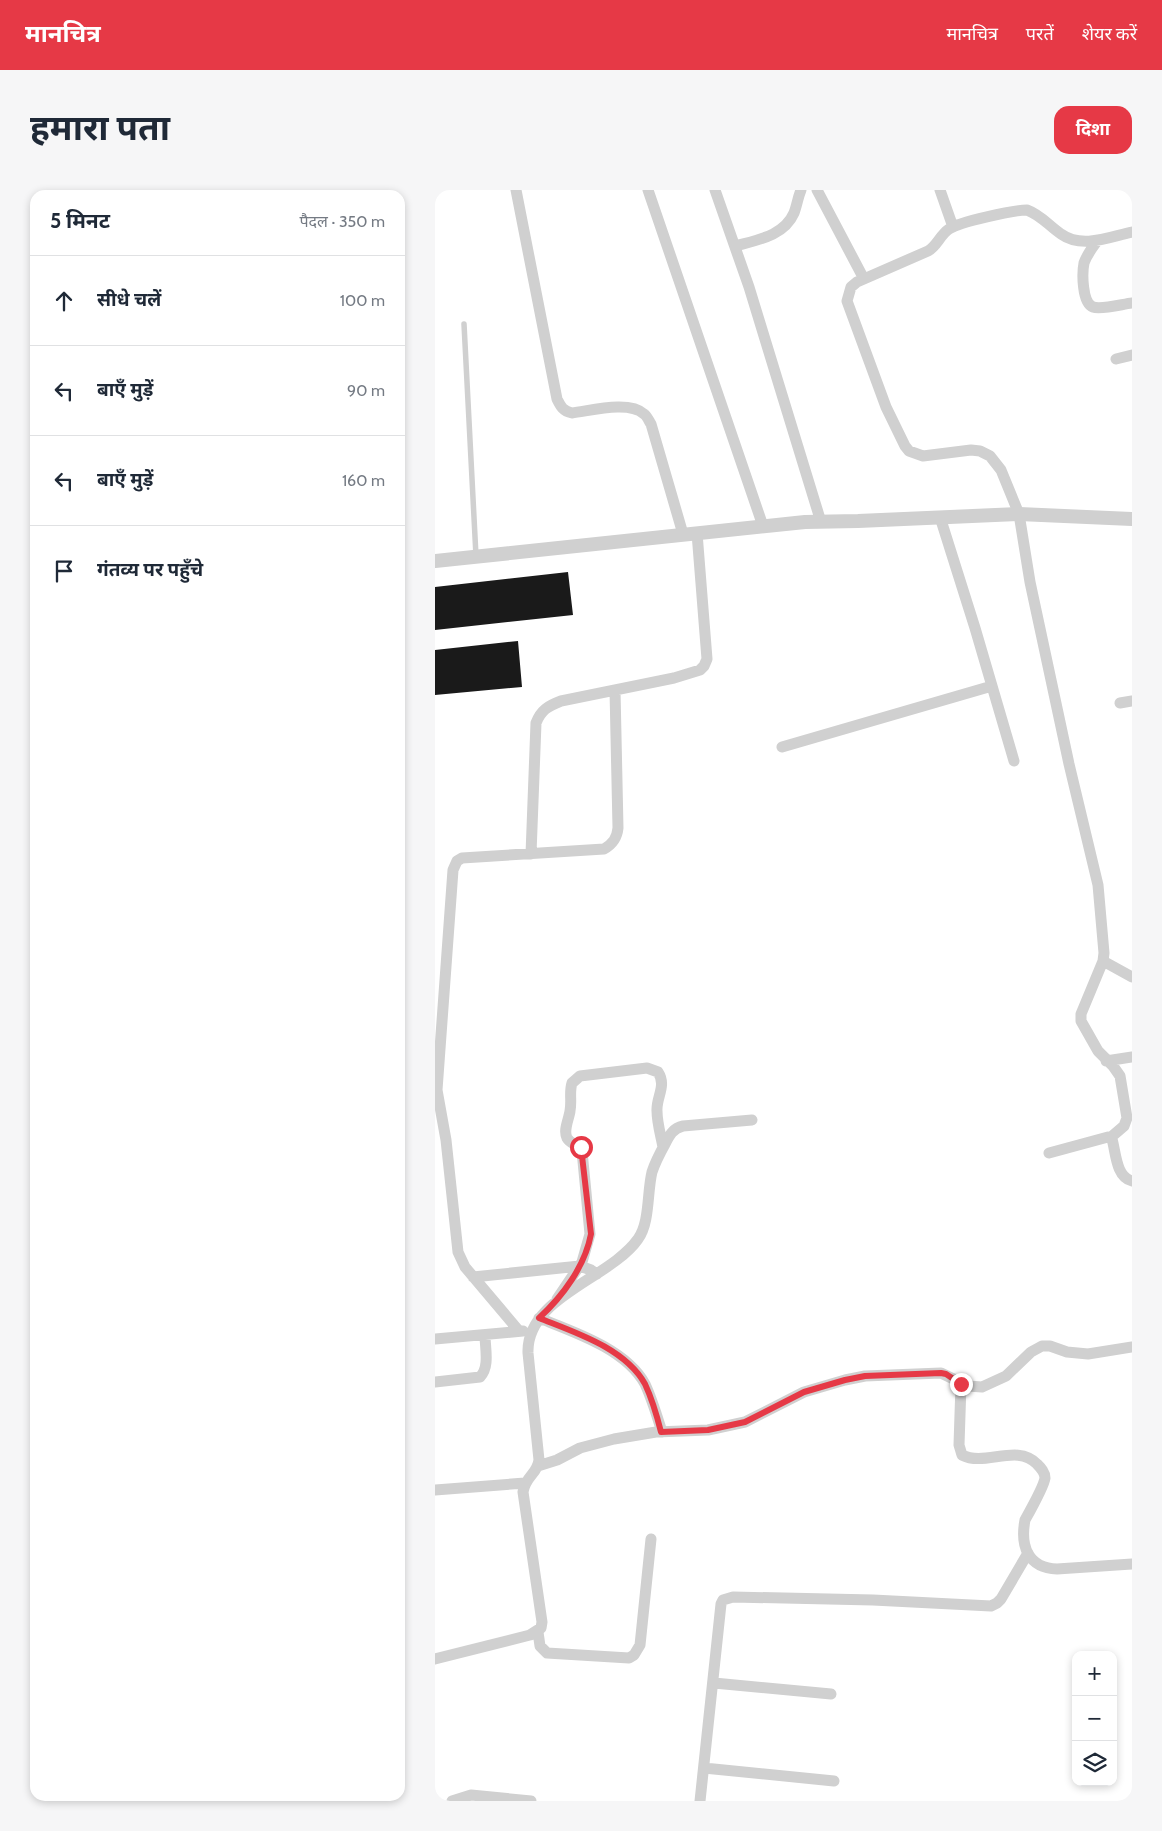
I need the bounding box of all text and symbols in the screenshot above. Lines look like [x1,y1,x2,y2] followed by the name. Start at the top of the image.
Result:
[25,19,101,48] text: मानचित्र
[946,23,998,45] text: मानचित्र
[1026,23,1054,45] text: परतें
[1082,23,1137,45] text: शेयर करें
[30,106,170,149] text: हमारा पता
[1054,106,1132,154] button: दिशा
[50,208,110,233] text: 5 मिनट
[299,212,385,231] text: पैदल · 350 m
[50,287,78,315] icon: ahead
[97,288,161,311] text: सीधे चलें
[340,291,385,310] text: 100 m
[50,377,78,405] icon: left
[97,378,153,401] text: बाएँ मुड़ें
[347,381,385,400] text: 90 m
[50,467,78,495] icon: left
[97,468,153,491] text: बाएँ मुड़ें
[342,471,385,490] text: 160 m
[50,557,78,585] icon: arrive
[97,558,203,581] text: गंतव्य पर पहुँचे
[570,1136,593,1159] route start
[950,1373,973,1396] route end
[1072,1651,1117,1786] map controls
[1072,1651,1117,1696] button: +
[1072,1696,1117,1741] button: −
[1072,1741,1117,1786] button: layers

